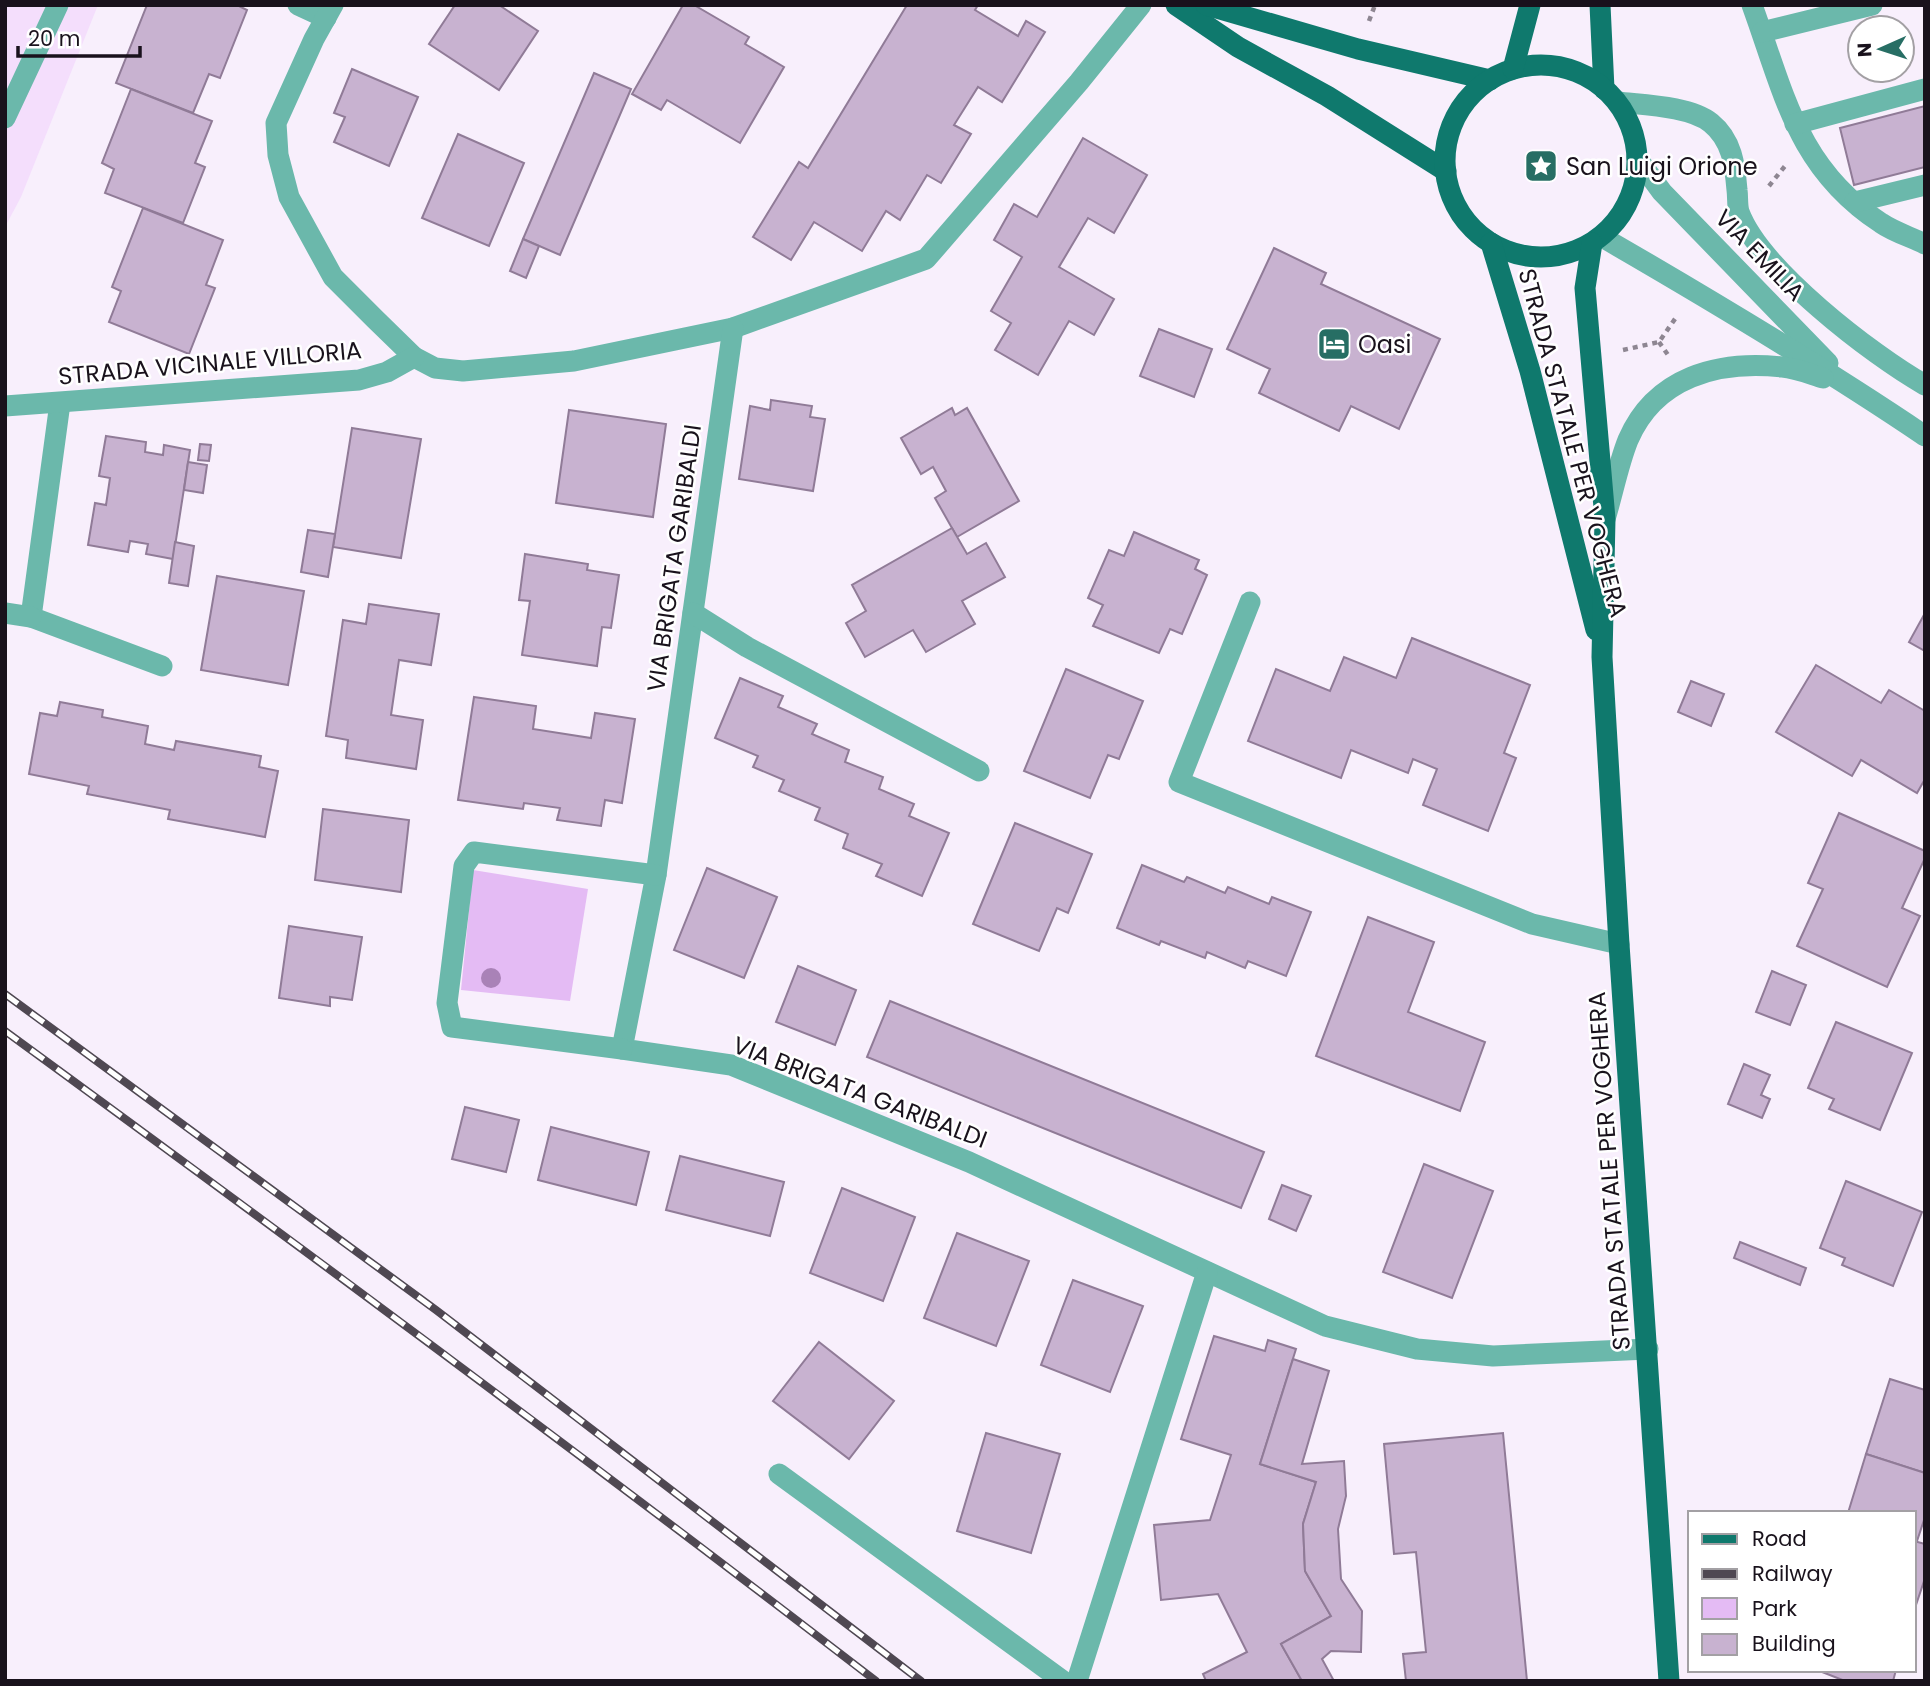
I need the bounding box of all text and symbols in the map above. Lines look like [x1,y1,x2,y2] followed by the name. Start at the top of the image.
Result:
[18,14,140,58] scale bar
[1846,14,1916,84] north arrow
[28,24,81,53] text: 20 m
[1851,42,1878,58] text: N
[1522,147,1560,185] place icon: San Luigi Orione
[1566,150,1758,183] place label: San Luigi Orione
[1708,202,1812,308] street label: VIA EMILIA
[1511,265,1635,621] street label: STRADA STATALE PER VOGHERA
[1315,325,1353,363] hotel icon: Oasi
[1358,328,1412,361] place label: Oasi
[57,333,363,393] street label: STRADA VICINALE VILLORIA
[639,422,709,694] street label: VIA BRIGATA GARIBALDI
[1580,991,1638,1351] street label: STRADA STATALE PER VOGHERA
[728,1028,992,1156] street label: VIA BRIGATA GARIBALDI
[1688,1511,1916,1672] legend
[1752,1524,1807,1553] text: Road
[1752,1559,1833,1588] text: Railway
[1752,1594,1797,1623] text: Park
[1752,1629,1836,1658] text: Building

